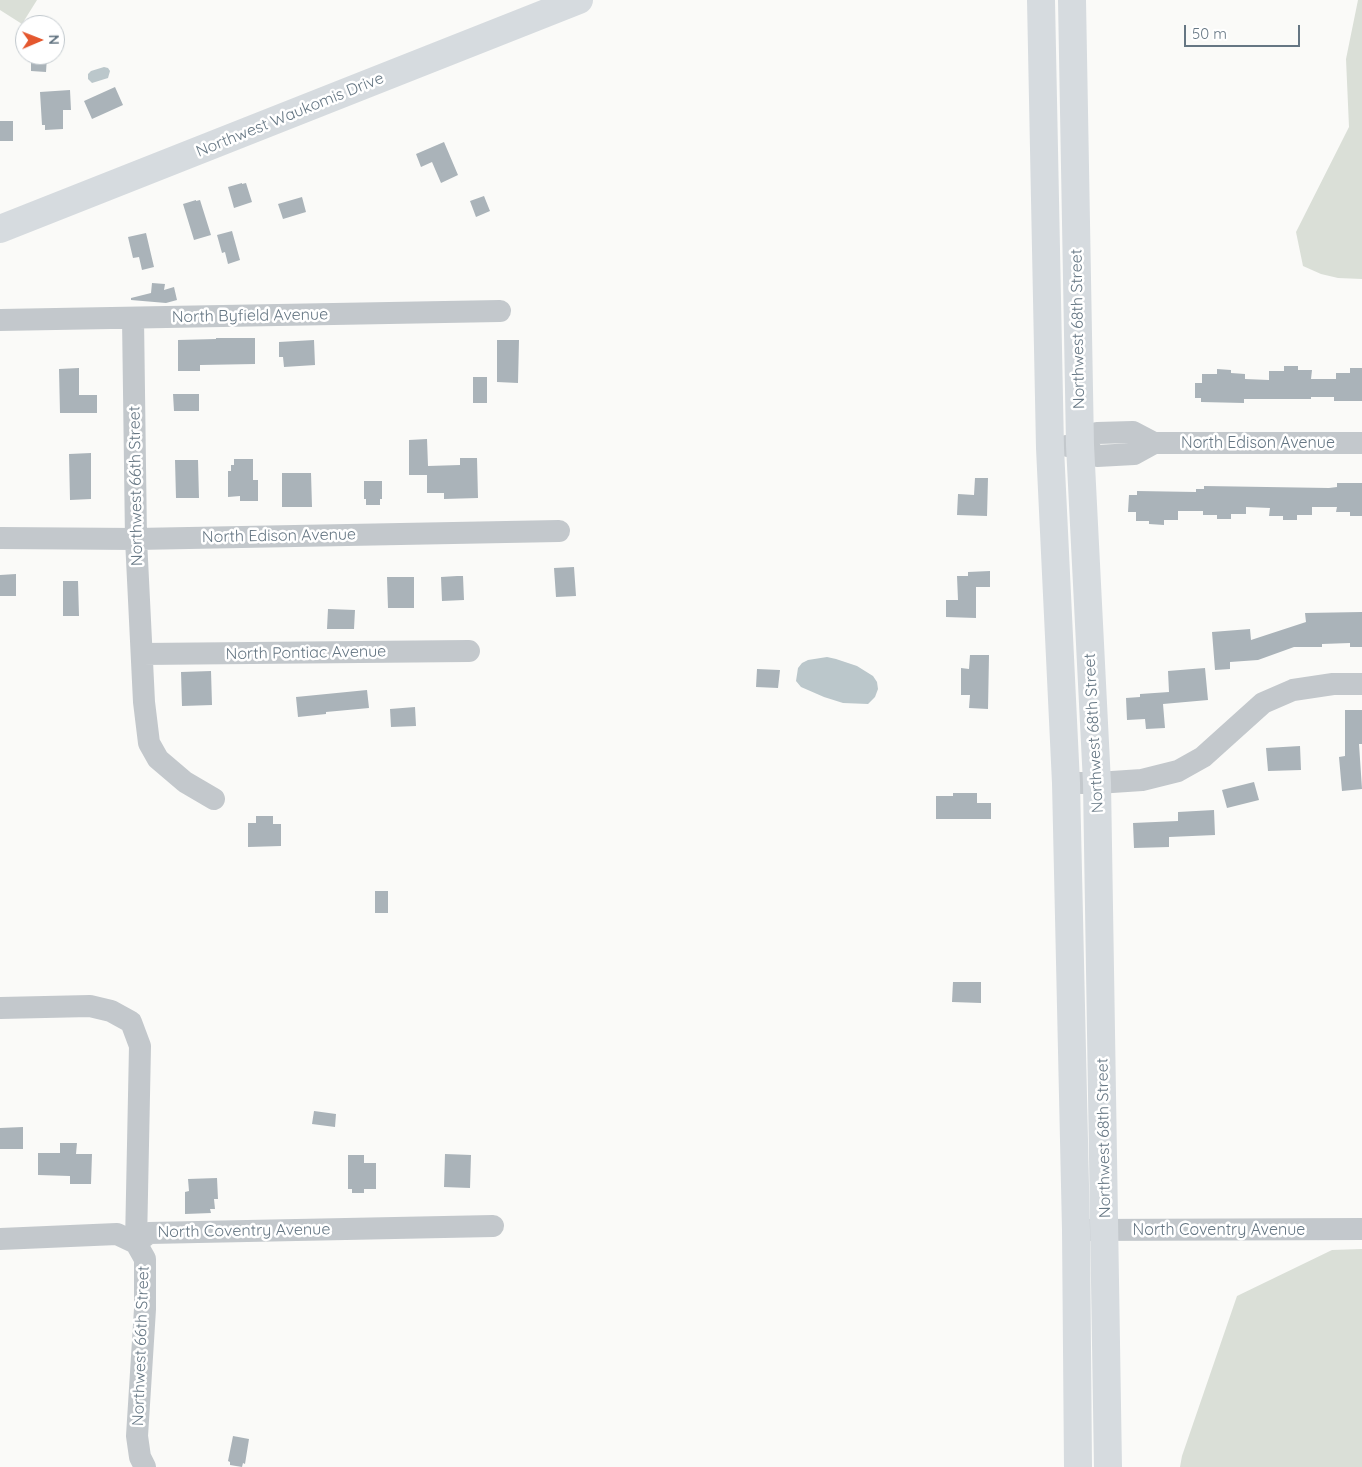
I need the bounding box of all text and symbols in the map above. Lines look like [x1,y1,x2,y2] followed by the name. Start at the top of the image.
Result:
[15,15,65,65] north arrow
[1187,15,1303,47] scale bar
[1192,24,1227,43] text: 50 m
[45,34,63,45] text: N
[193,69,387,161] street label: Northwest Waukomis Drive
[1067,249,1089,409] street label: Northwest 68th Street
[172,305,328,327] street label: North Byfield Avenue
[125,406,147,566] street label: Northwest 66th Street
[1181,433,1335,453] street label: North Edison Avenue
[202,525,356,547] street label: North Edison Avenue
[226,642,386,664] street label: North Pontiac Avenue
[1080,653,1108,813] street label: Northwest 68th Street
[1093,1058,1115,1218] street label: Northwest 68th Street
[157,1220,331,1242] street label: North Coventry Avenue
[1133,1220,1305,1240] street label: North Coventry Avenue
[129,1266,153,1426] street label: Northwest 66th Street

